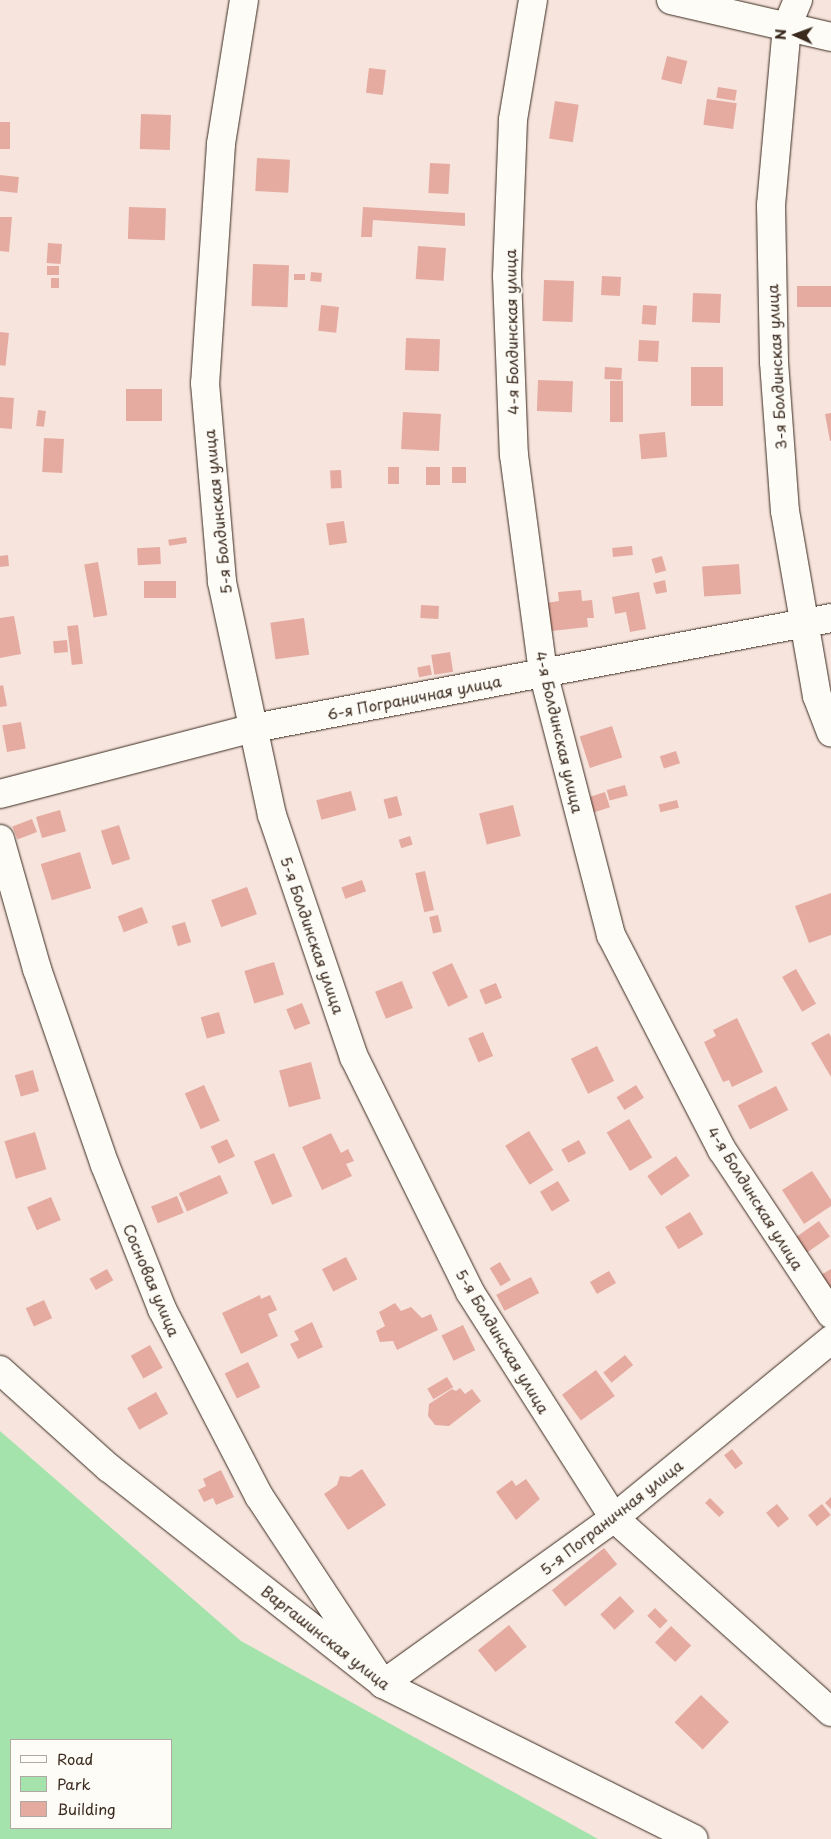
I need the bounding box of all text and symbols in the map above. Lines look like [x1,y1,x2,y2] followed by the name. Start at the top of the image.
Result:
[771,10,821,60] north arrow
[770,29,791,40] text: N
[501,249,521,415] street label: 4-я Болдинская улица
[763,283,789,451] street label: 3-я Болдинская улица
[199,428,235,596] street label: 5-я Болдинская улица
[532,649,588,815] street label: 4-я Болдинская улица
[325,671,503,723] street label: 6-я Пограничная улица
[277,853,349,1017] street label: 5-я Болдинская улица
[704,1123,808,1273] street label: 4-я Болдинская улица
[120,1221,184,1339] street label: Сосновая улица
[452,1265,554,1417] street label: 5-я Болдинская улица
[536,1455,686,1579] street label: 5-я Пограничная улица
[258,1581,394,1693] street label: Варгашинская улица
[10,1739,172,1829] legend
[57,1747,93,1770] text: Road
[57,1772,91,1795] text: Park
[57,1797,116,1820] text: Building

